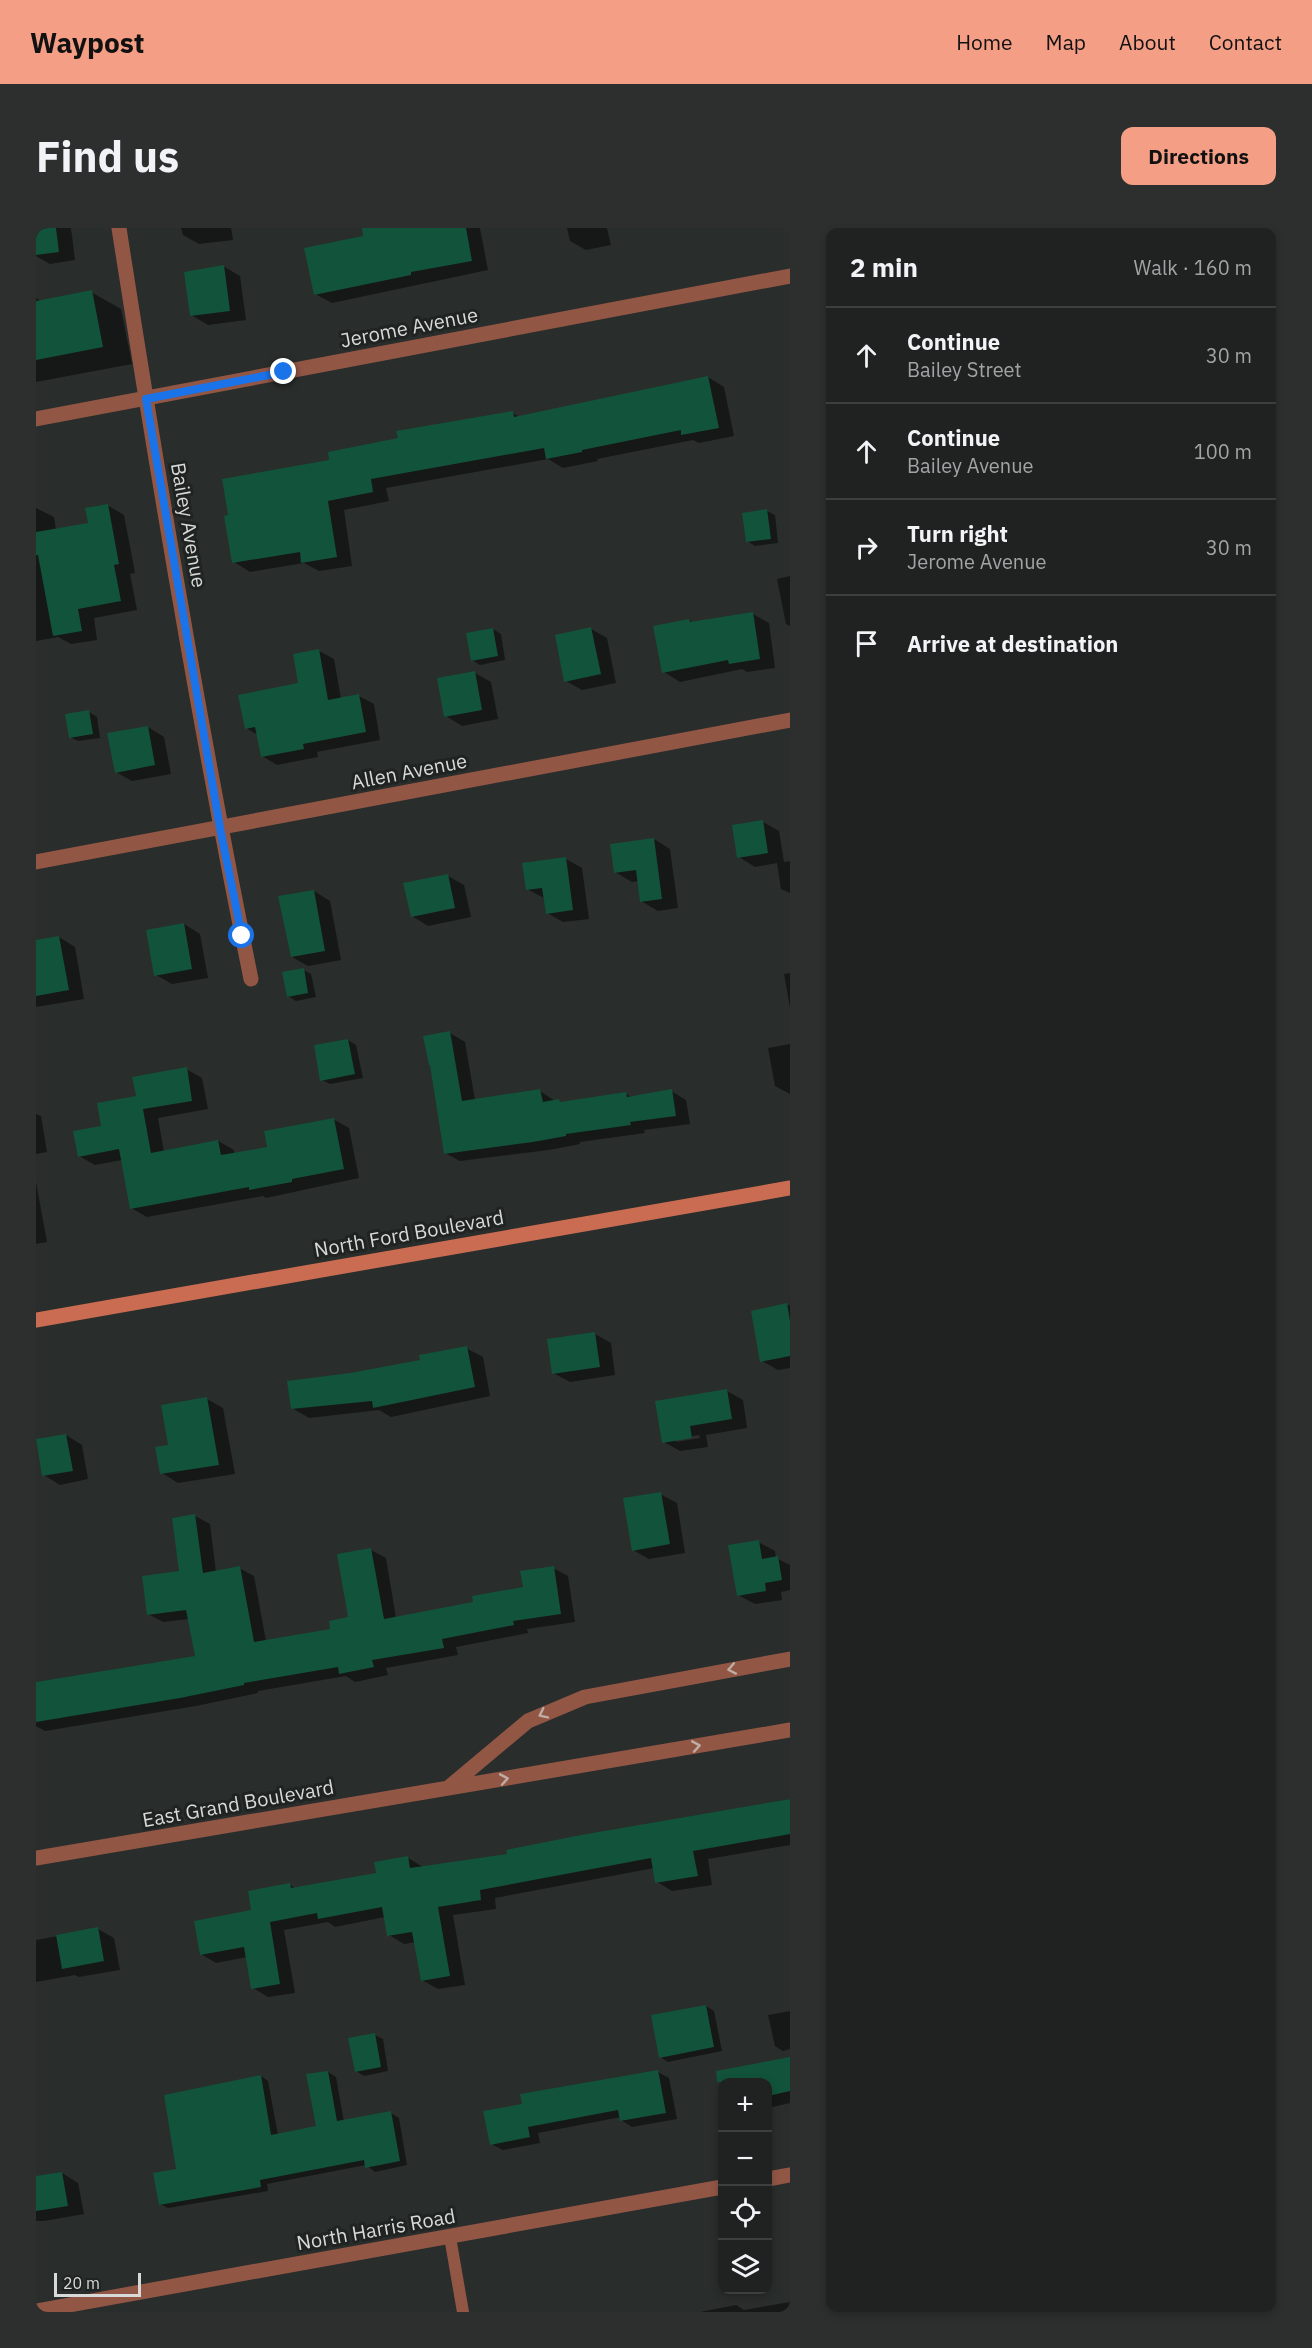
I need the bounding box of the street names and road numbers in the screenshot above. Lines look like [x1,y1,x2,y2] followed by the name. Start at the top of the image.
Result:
[338,300,480,354] street label: Jerome Avenue
[165,460,213,590] street label: Bailey Avenue
[349,747,469,795] street label: Allen Avenue
[312,1203,506,1263] street label: North Ford Boulevard
[140,1773,336,1833] street label: East Grand Boulevard
[294,2202,458,2256] street label: North Harris Road

